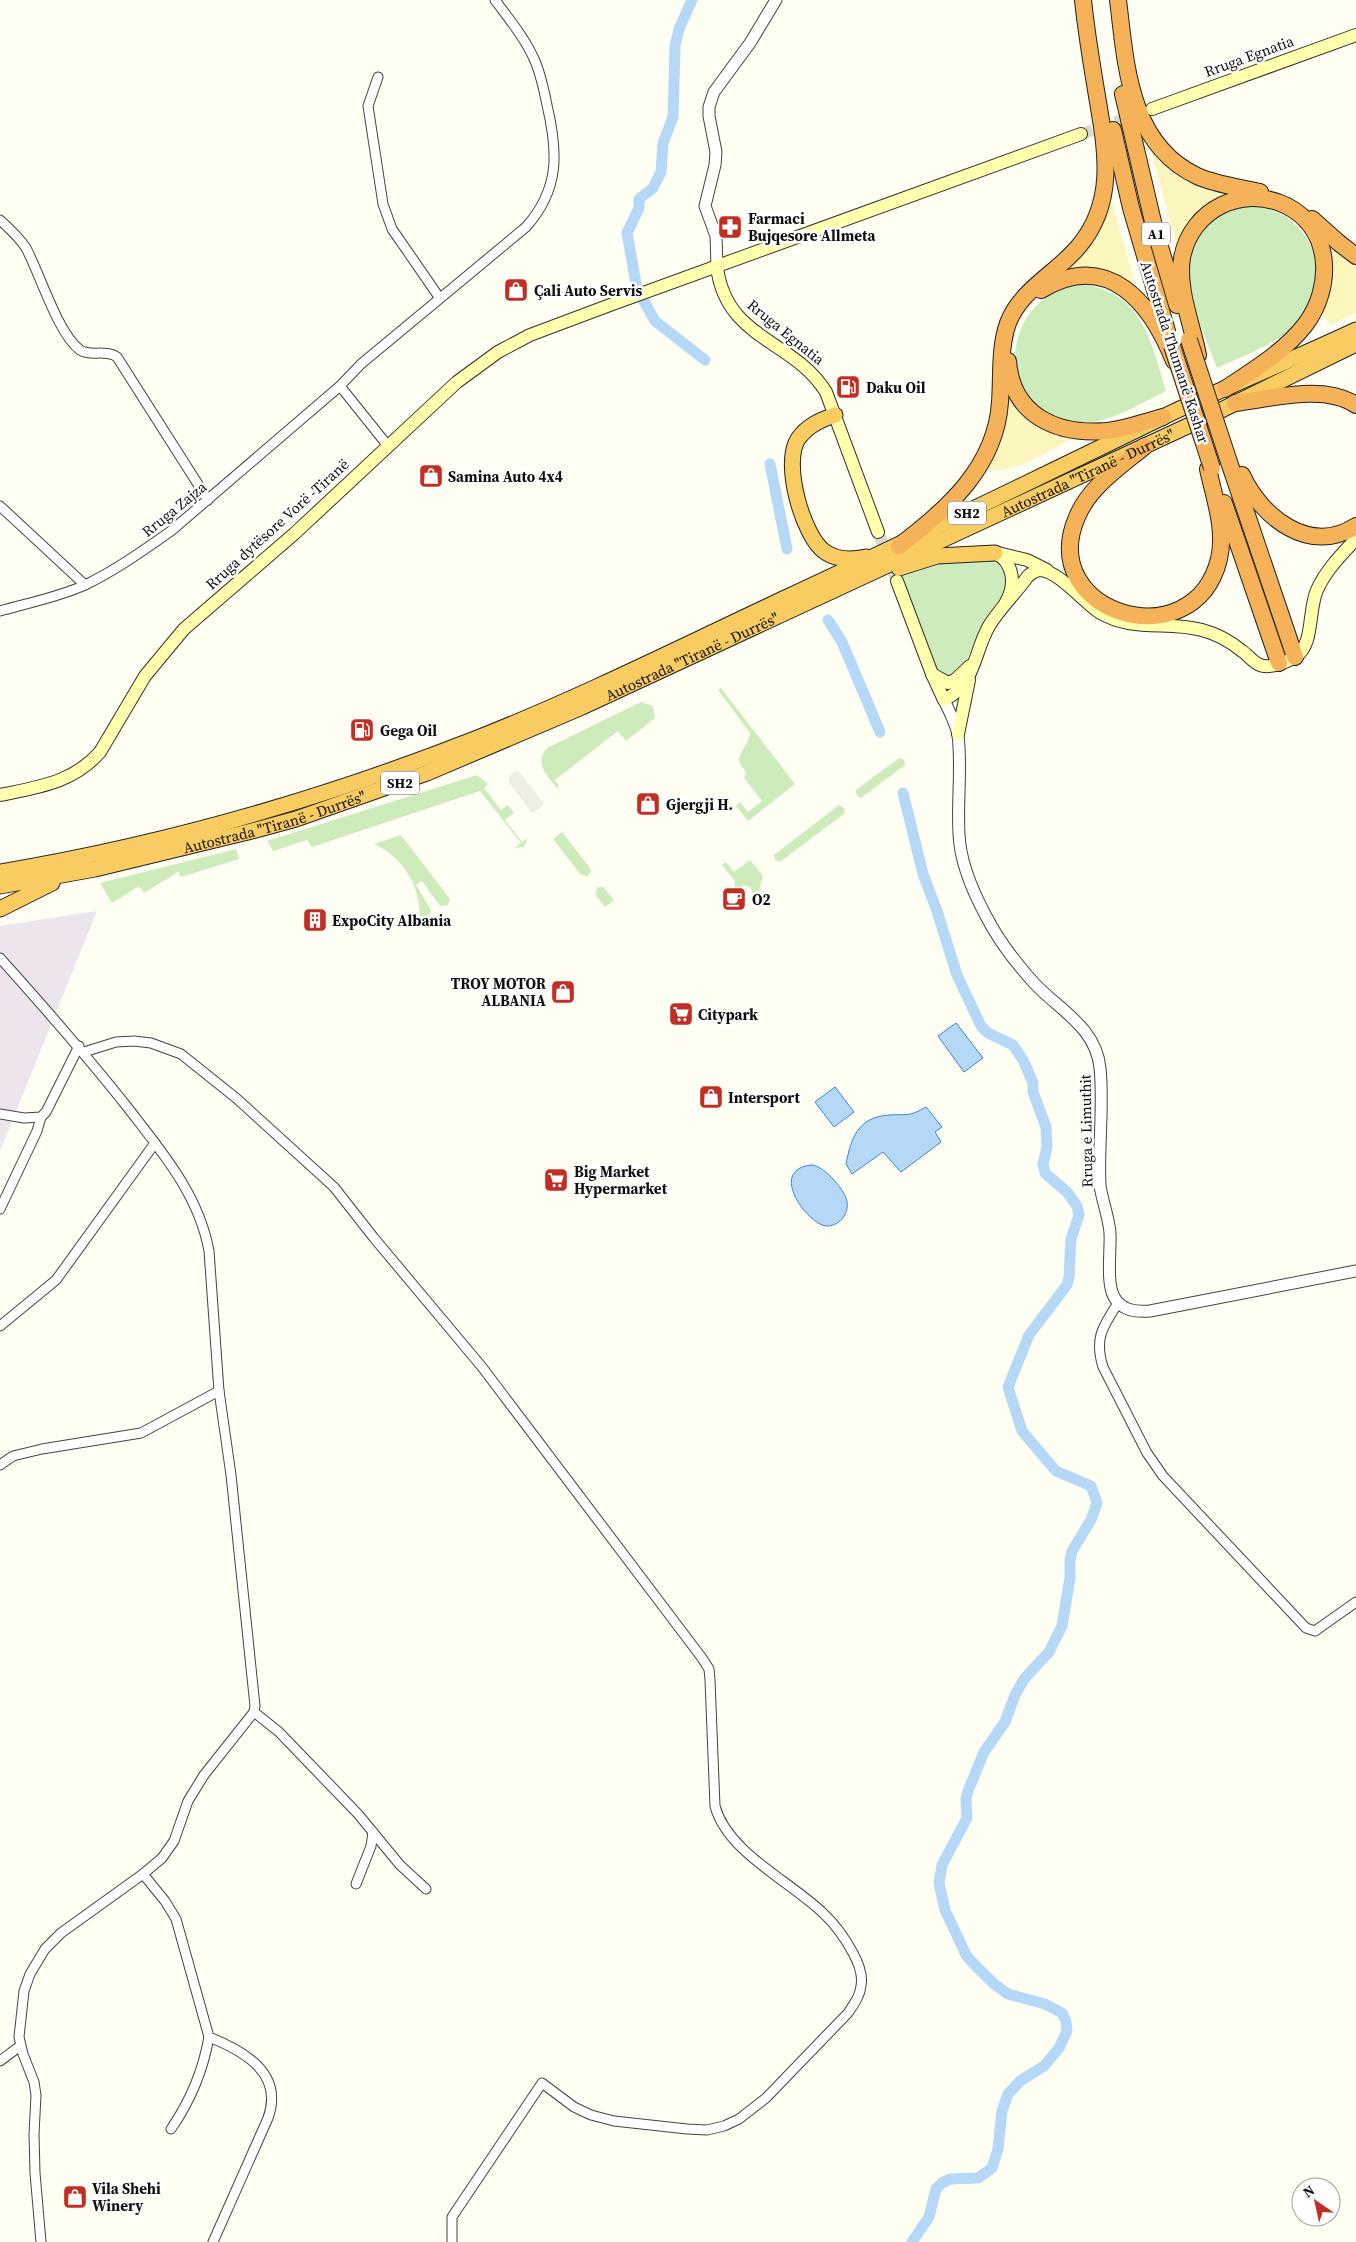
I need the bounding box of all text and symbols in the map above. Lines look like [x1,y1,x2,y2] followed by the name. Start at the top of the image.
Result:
[1201,30,1297,82] street label: Rruga Egnatia
[748,208,876,246] place label: Farmaci Bujqesore Allmeta
[717,214,743,240] pharmacy icon: Farmaci Bujqesore Allmeta
[1142,222,1170,245] road number: A1
[1136,258,1215,447] street label: Autostrada Thumanë Kashar
[503,277,529,303] shop icon: Çali Auto Servis
[534,280,643,301] place label: Çali Auto Servis
[743,294,829,370] street label: Rruga Egnatia
[835,374,861,400] fuel station icon: Daku Oil
[866,377,926,398] place label: Daku Oil
[997,423,1177,522] street label: Autostrada "Tiranë - Durrës"
[201,454,354,594] street label: Rruga dytësore Vorë -Tiranë
[418,463,444,489] shop icon: Samina Auto 4x4
[448,466,563,487] place label: Samina Auto 4x4
[137,476,211,542] street label: Rruga Zajza
[948,502,986,524] road number: SH2
[602,607,782,705] street label: Autostrada "Tiranë - Durrës"
[349,717,375,743] fuel station icon: Gega Oil
[380,720,437,741] place label: Gega Oil
[381,771,419,794] road number: SH2
[181,785,368,858] street label: Autostrada "Tiranë - Durrës"
[635,791,661,817] shop icon: Gjergji H.
[666,794,733,815] place label: Gjergji H.
[721,886,747,912] cafe icon: O2
[752,889,771,910] place label: O2
[302,907,328,933] building icon: ExpoCity Albania
[332,910,452,931] place label: ExpoCity Albania
[451,973,547,1011] place label: TROY MOTOR ALBANIA
[550,979,576,1005] shop icon: TROY MOTOR ALBANIA
[668,1001,694,1027] supermarket icon: Citypark
[698,1004,758,1025] place label: Citypark
[1075,1074,1097,1188] street label: Rruga e Limuthit
[698,1084,724,1110] shop icon: Intersport
[728,1087,800,1108] place label: Intersport
[574,1161,668,1199] place label: Big Market Hypermarket
[543,1167,569,1193] supermarket icon: Big Market Hypermarket
[1291,2177,1341,2227] north arrow
[92,2178,161,2216] place label: Vila Shehi Winery
[1299,2180,1319,2202] text: N
[62,2184,88,2210] shop icon: Vila Shehi Winery

